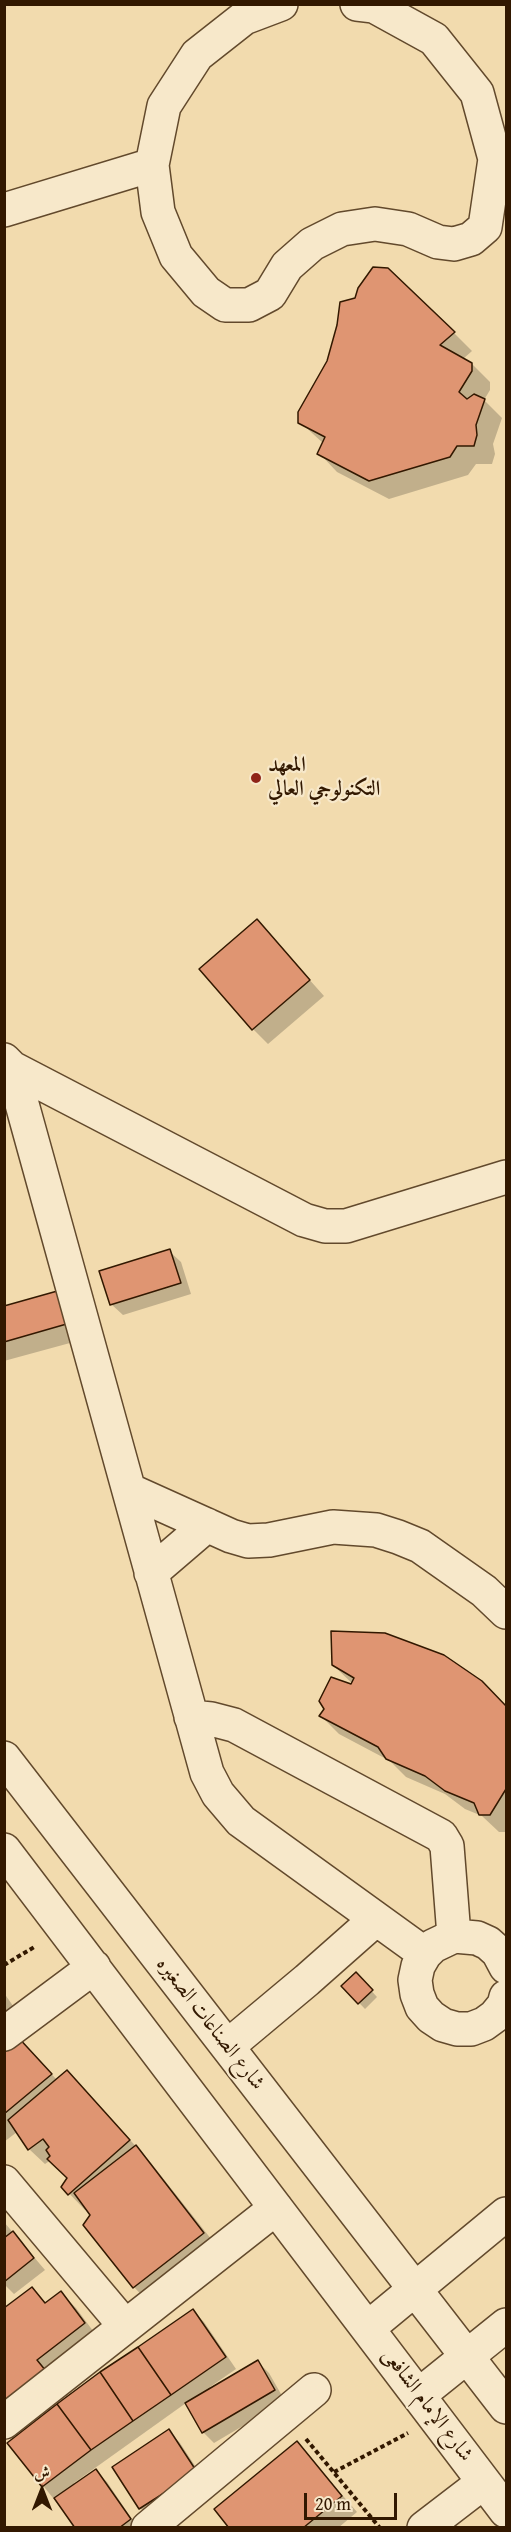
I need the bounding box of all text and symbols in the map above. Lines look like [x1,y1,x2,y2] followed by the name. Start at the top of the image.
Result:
[268,753,380,803] place label: المعهد التكنولوجي العالي
[249,771,263,785] marker: المعهد التكنولوجي العالي
[150,1952,270,2096] street label: شارع الصناعات الصغيره
[376,2343,478,2467] street label: شارع الإمام الشافعى
[12,2460,72,2520] north arrow
[34,2460,50,2484] text: ش
[307,2481,400,2519] scale bar
[315,2490,351,2517] text: 20 m

